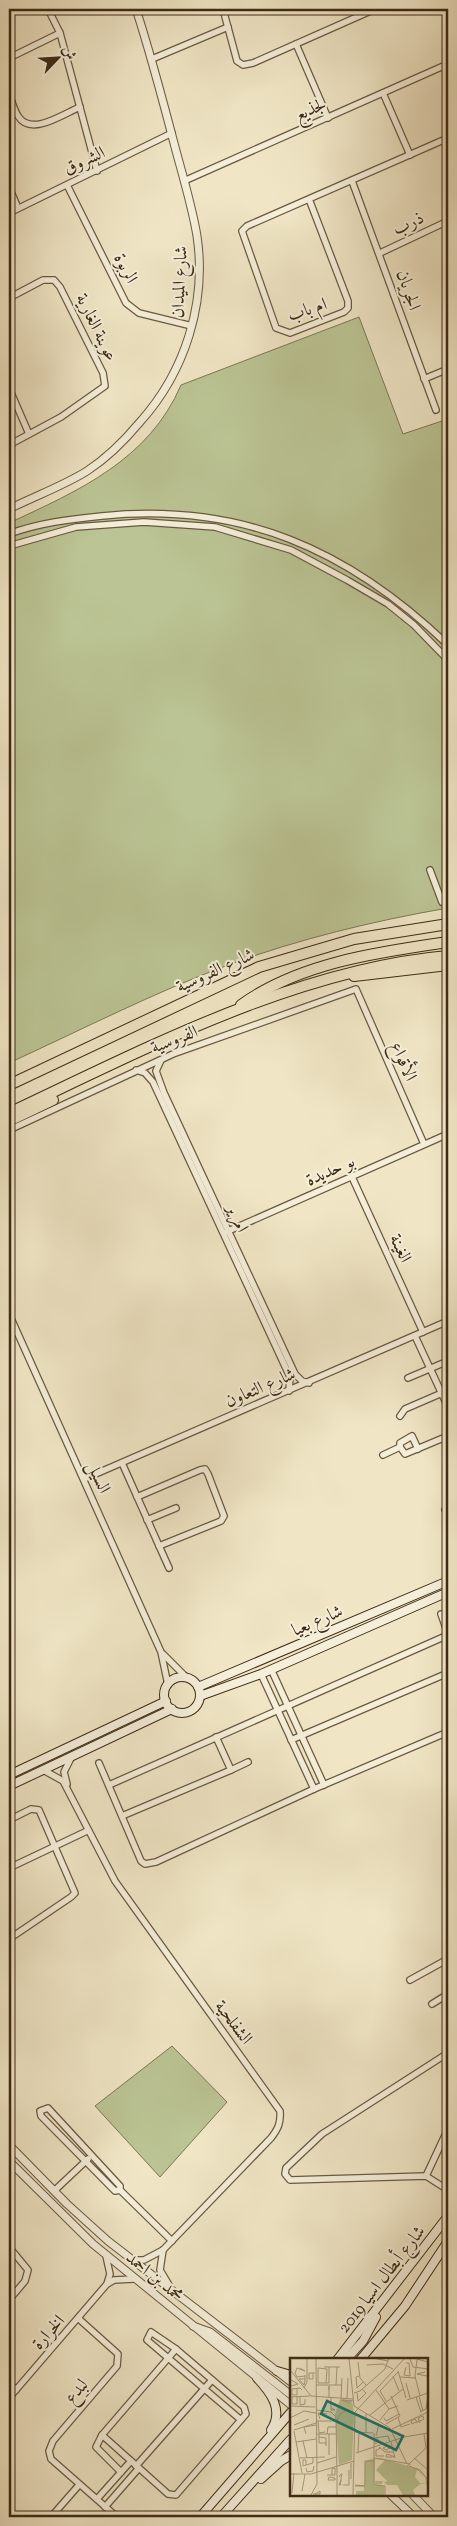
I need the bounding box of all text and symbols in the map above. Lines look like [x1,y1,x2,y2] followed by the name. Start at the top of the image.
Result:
[32,32,82,82] north arrow
[56,43,80,64] text: ش
[291,92,331,130] street label: لجذيع
[60,141,110,183] street label: الشروق
[389,206,429,243] street label: ذرب
[166,245,196,319] street label: شارع الميدان
[106,249,143,289] street label: الربوة
[388,267,426,315] street label: الجريان
[68,290,123,366] street label: عوينة الغارية
[285,292,331,330] street label: ام باب
[172,943,259,1001] street label: شارع الفروسية
[147,1020,202,1062] street label: الفروسية
[382,1037,424,1086] street label: الأقواع
[302,1150,359,1194] street label: بو حديدة
[217,1198,254,1237] street label: امرير
[381,1230,417,1268] street label: الغينة
[221,1362,300,1415] street label: شارع التعاون
[78,1457,116,1498] street label: السيل
[288,1599,348,1644] street label: شارع بعيا
[207,1995,258,2051] street label: الشفلحية
[331,2220,433,2340] street label: شارع أبطال اسيا 2019
[119,2246,188,2309] street label: محمد بن احمد
[27,2310,72,2357] street label: الخرارة
[290,2358,427,2496] inset map
[59,2374,96,2411] street label: لبدع

